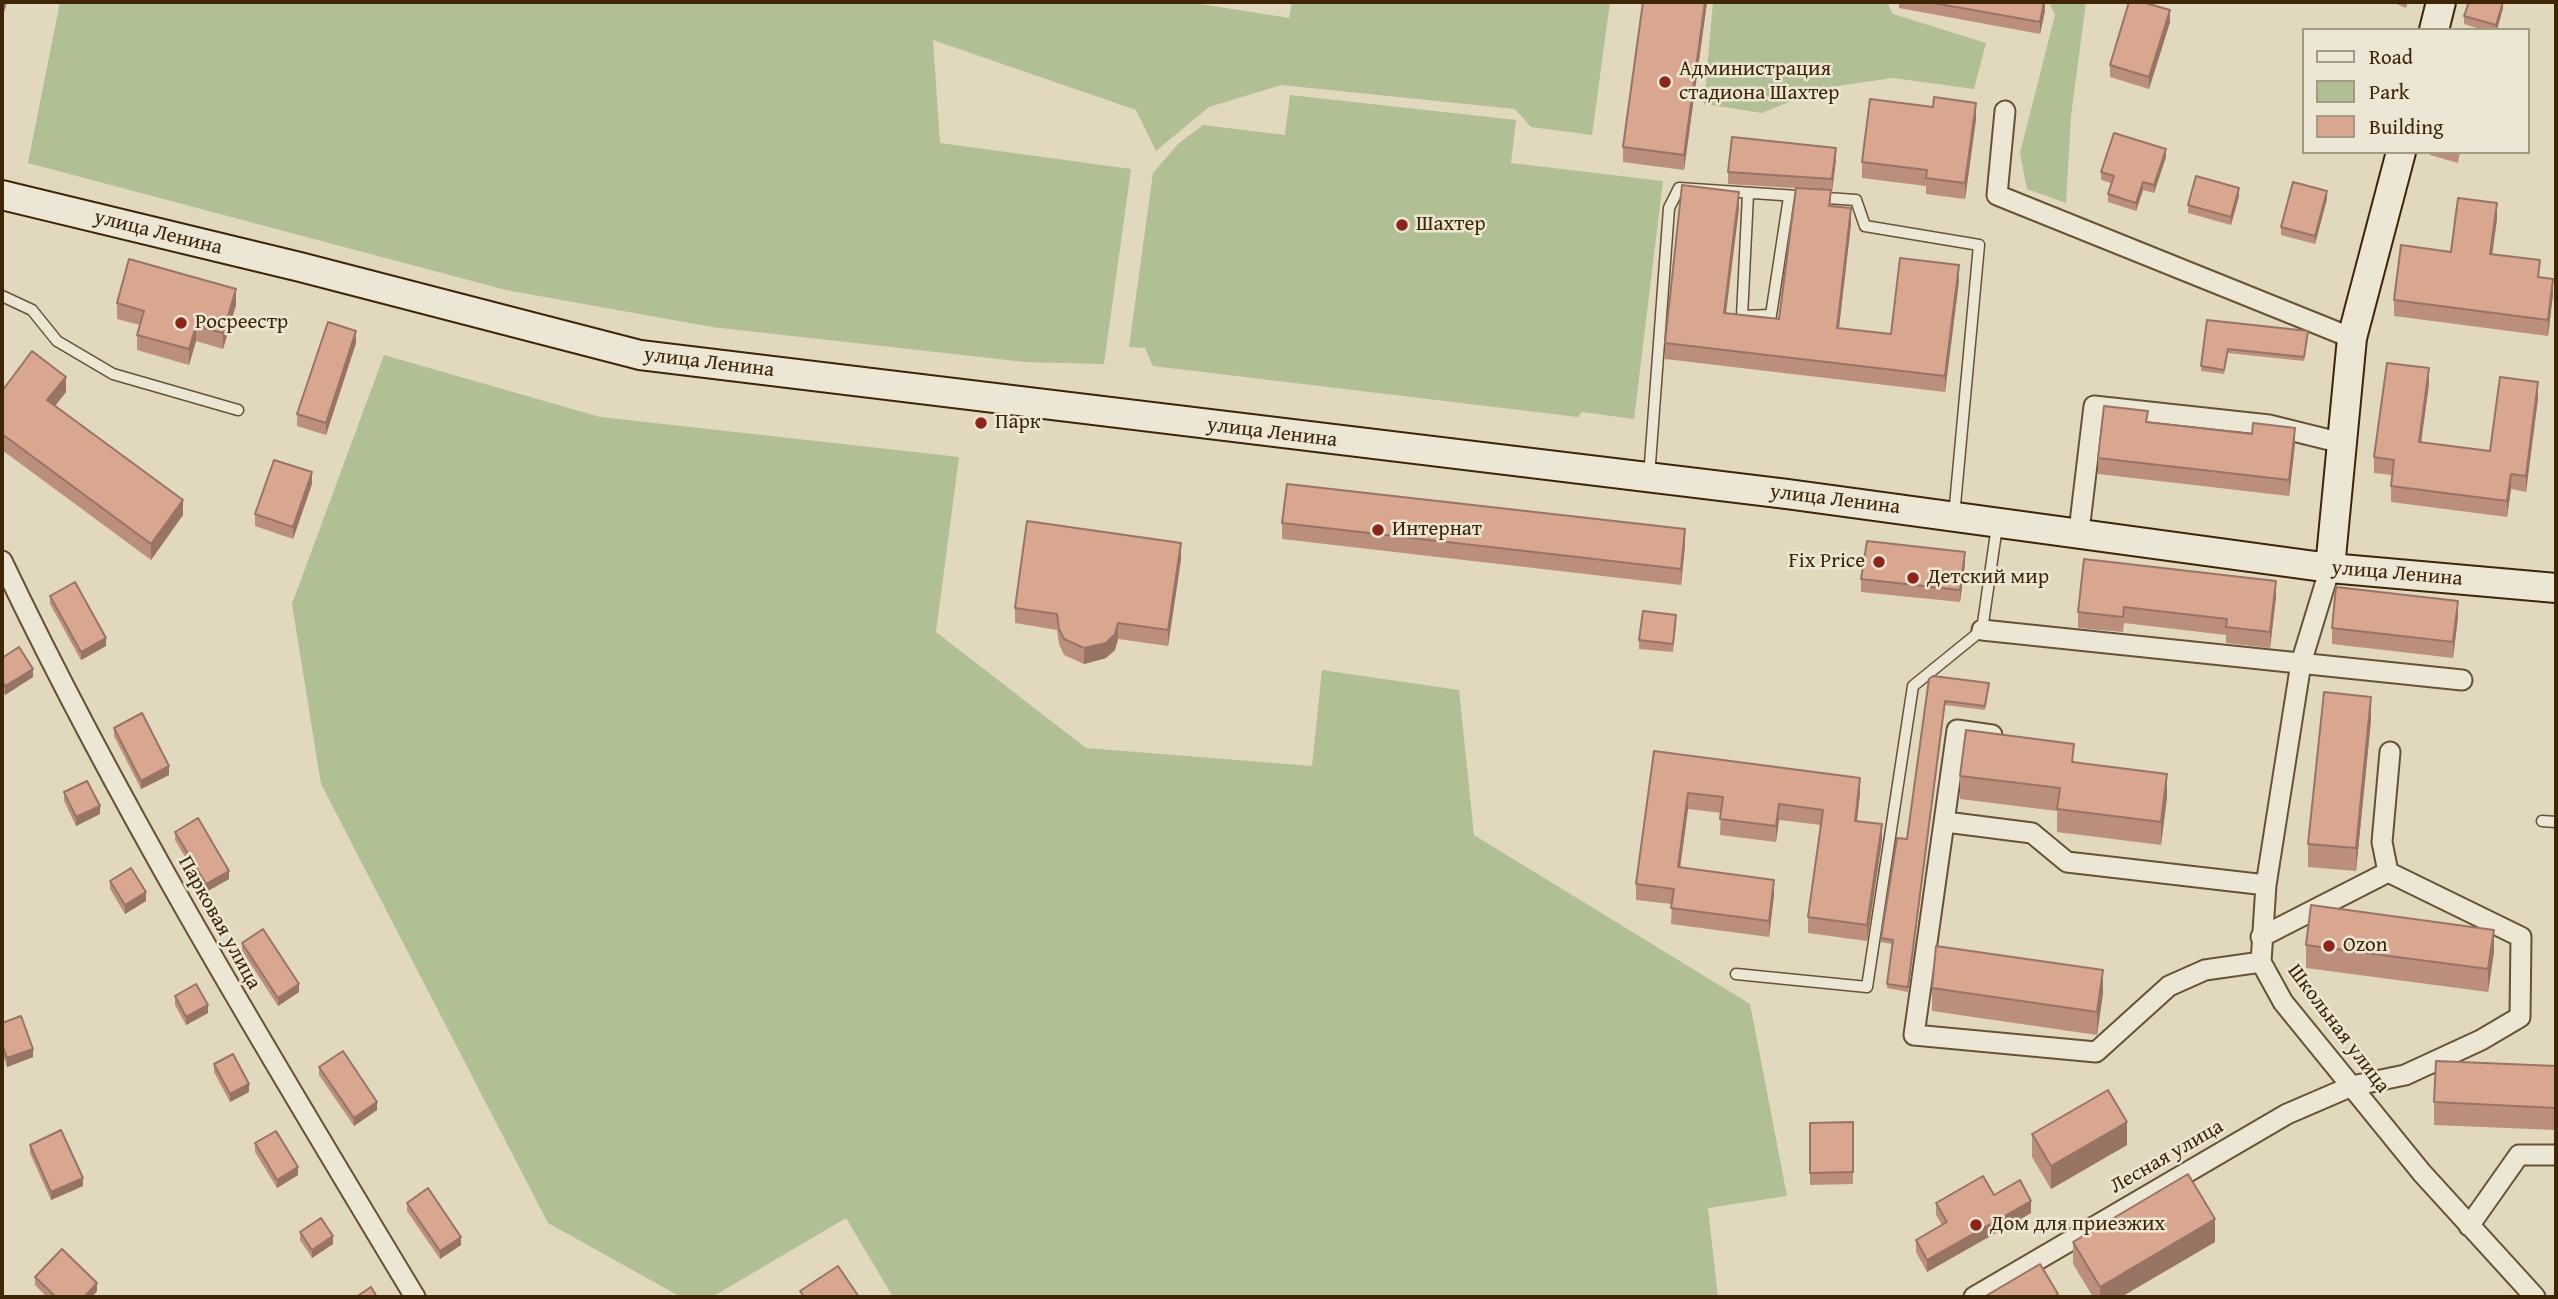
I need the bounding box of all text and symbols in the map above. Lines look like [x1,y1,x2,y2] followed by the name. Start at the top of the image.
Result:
[2302,28,2530,154] legend
[2369,41,2413,72] text: Road
[1679,57,1839,107] place label: Администрация стадиона Шахтер
[1657,74,1673,90] marker: Администрация стадиона Шахтер
[2369,76,2410,107] text: Park
[2369,111,2443,142] text: Building
[91,205,225,261] street label: улица Ленина
[1416,212,1486,238] place label: Шахтер
[1394,217,1410,233] marker: Шахтер
[195,310,288,336] place label: Росреестр
[173,315,189,331] marker: Росреестр
[642,342,776,384] street label: улица Ленина
[995,410,1041,436] place label: Парк
[1205,412,1339,454] street label: улица Ленина
[973,415,989,431] marker: Парк
[1768,479,1902,521] street label: улица Ленина
[1392,517,1482,543] place label: Интернат
[1370,522,1386,538] marker: Интернат
[1789,549,1865,575] place label: Fix Price
[1871,554,1887,570] marker: Fix Price
[2330,556,2464,592] street label: улица Ленина
[1927,565,2049,591] place label: Детский мир
[1905,570,1921,586] marker: Детский мир
[172,852,266,994] street label: Парковая улица
[2343,933,2387,959] place label: Ozon
[2321,938,2337,954] marker: Ozon
[2281,960,2395,1098] street label: Школьная улица
[2106,1114,2228,1200] street label: Лесная улица
[1990,1212,2165,1238] place label: Дом для приезжих
[1968,1217,1984,1233] marker: Дом для приезжих

